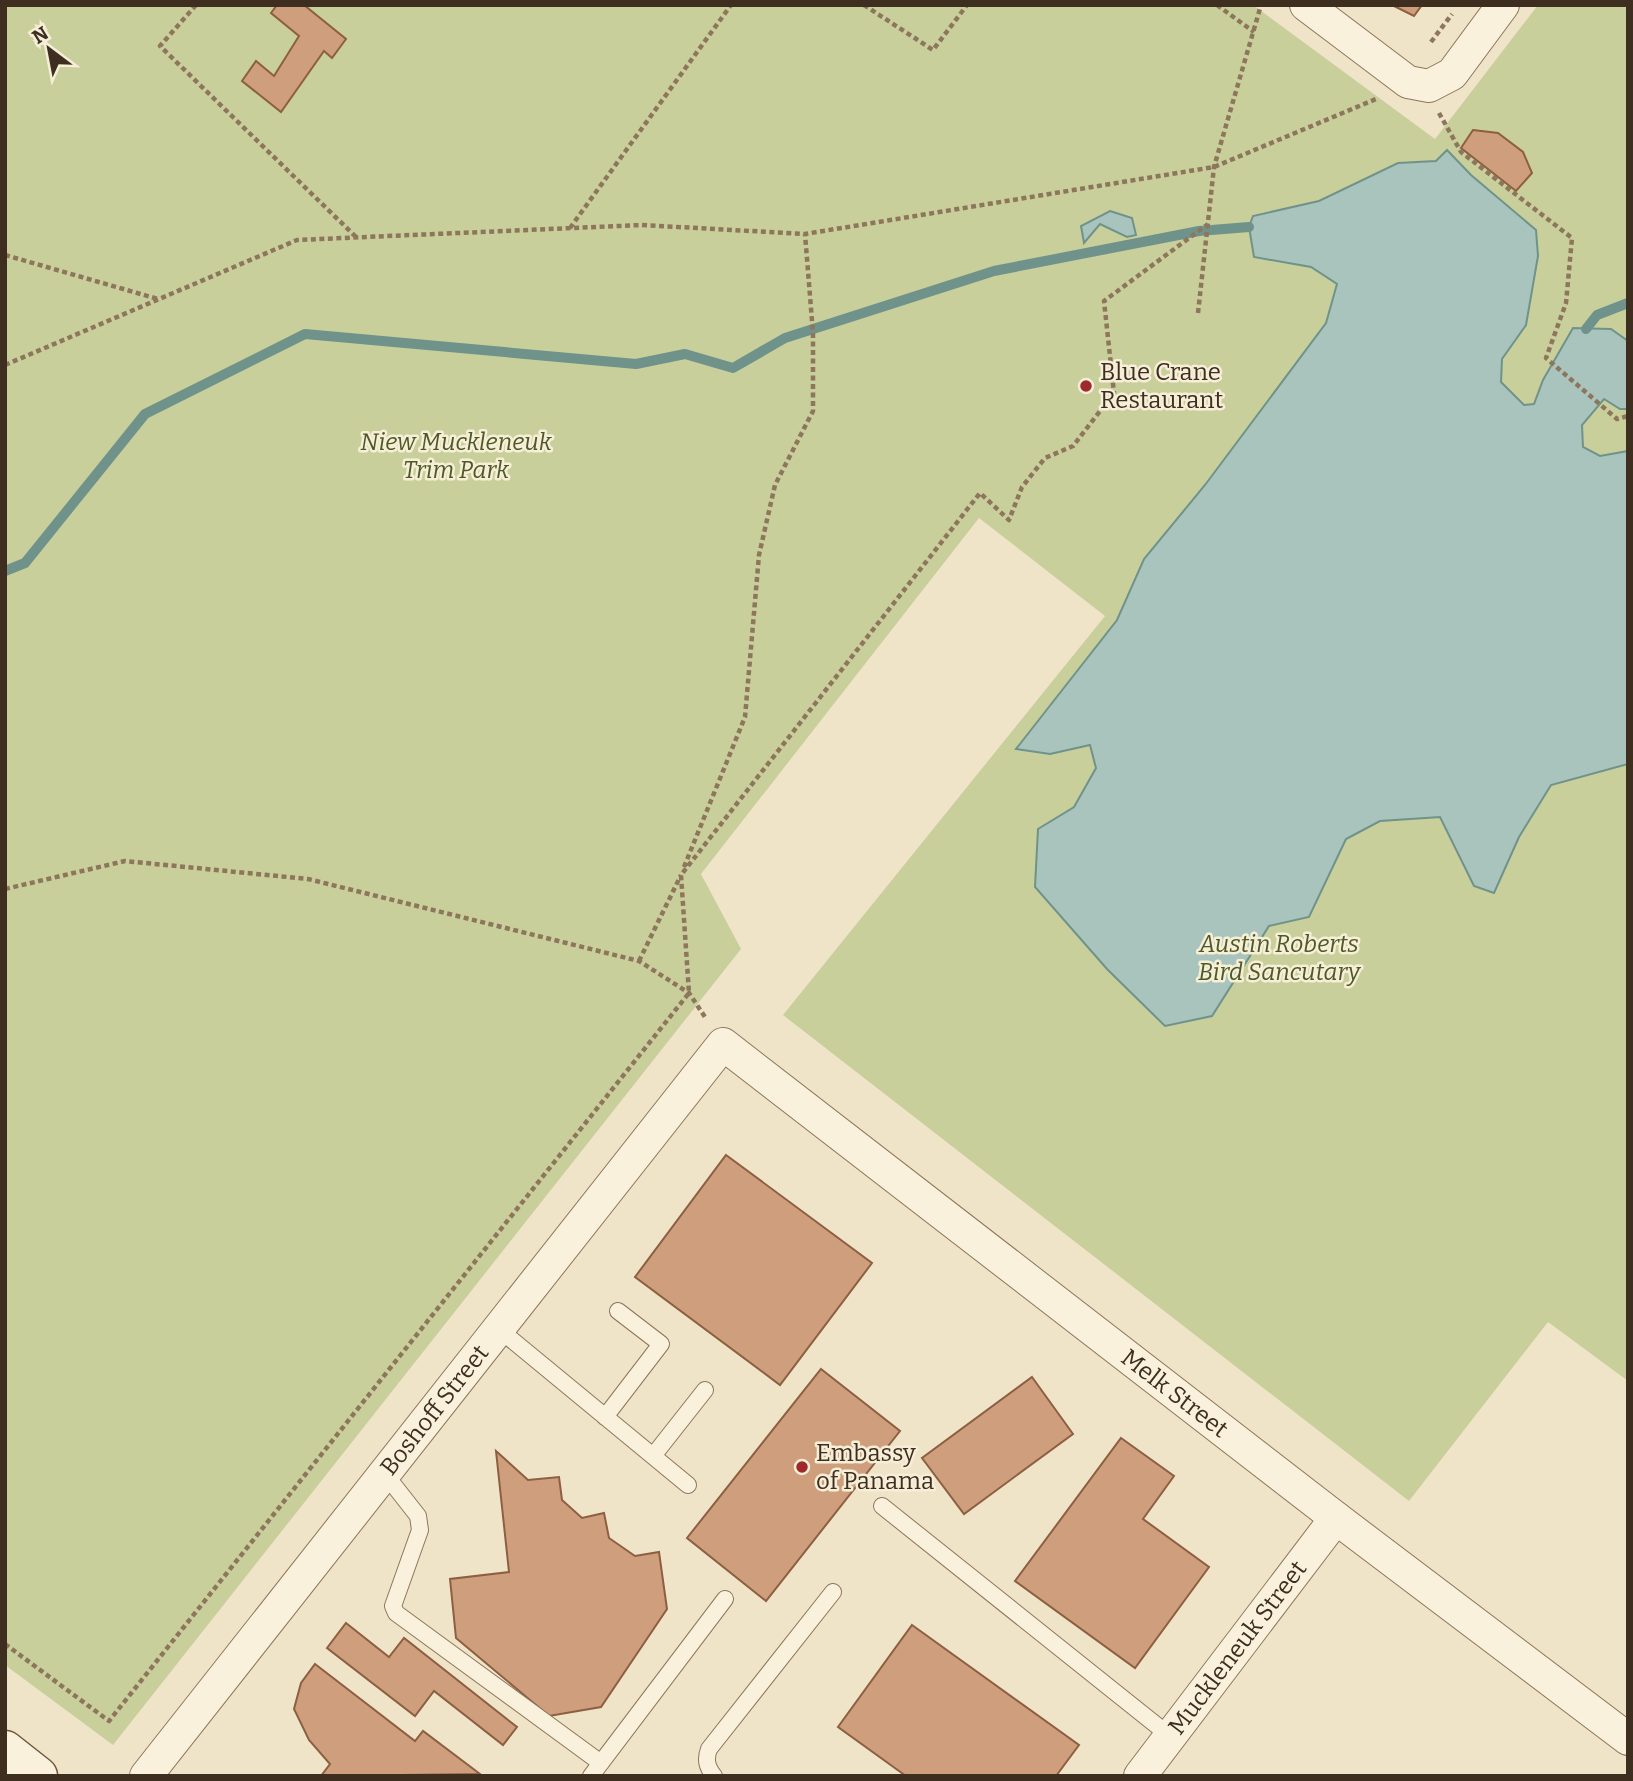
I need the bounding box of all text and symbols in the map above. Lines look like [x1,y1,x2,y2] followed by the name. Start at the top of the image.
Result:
[14,14,84,84] north arrow
[28,21,53,49] text: N
[1100,358,1223,414] place label: Blue Crane Restaurant
[1078,378,1094,394] marker: Blue Crane Restaurant
[360,428,553,484] park label: Niew Muckleneuk Trim Park
[1198,930,1362,986] park label: Austin Roberts Bird Sancutary
[375,1339,495,1481] street label: Boshoff Street
[1116,1343,1234,1443] street label: Melk Street
[816,1439,934,1495] place label: Embassy of Panama
[794,1459,810,1475] marker: Embassy of Panama
[1162,1555,1313,1740] street label: Muckleneuk Street

